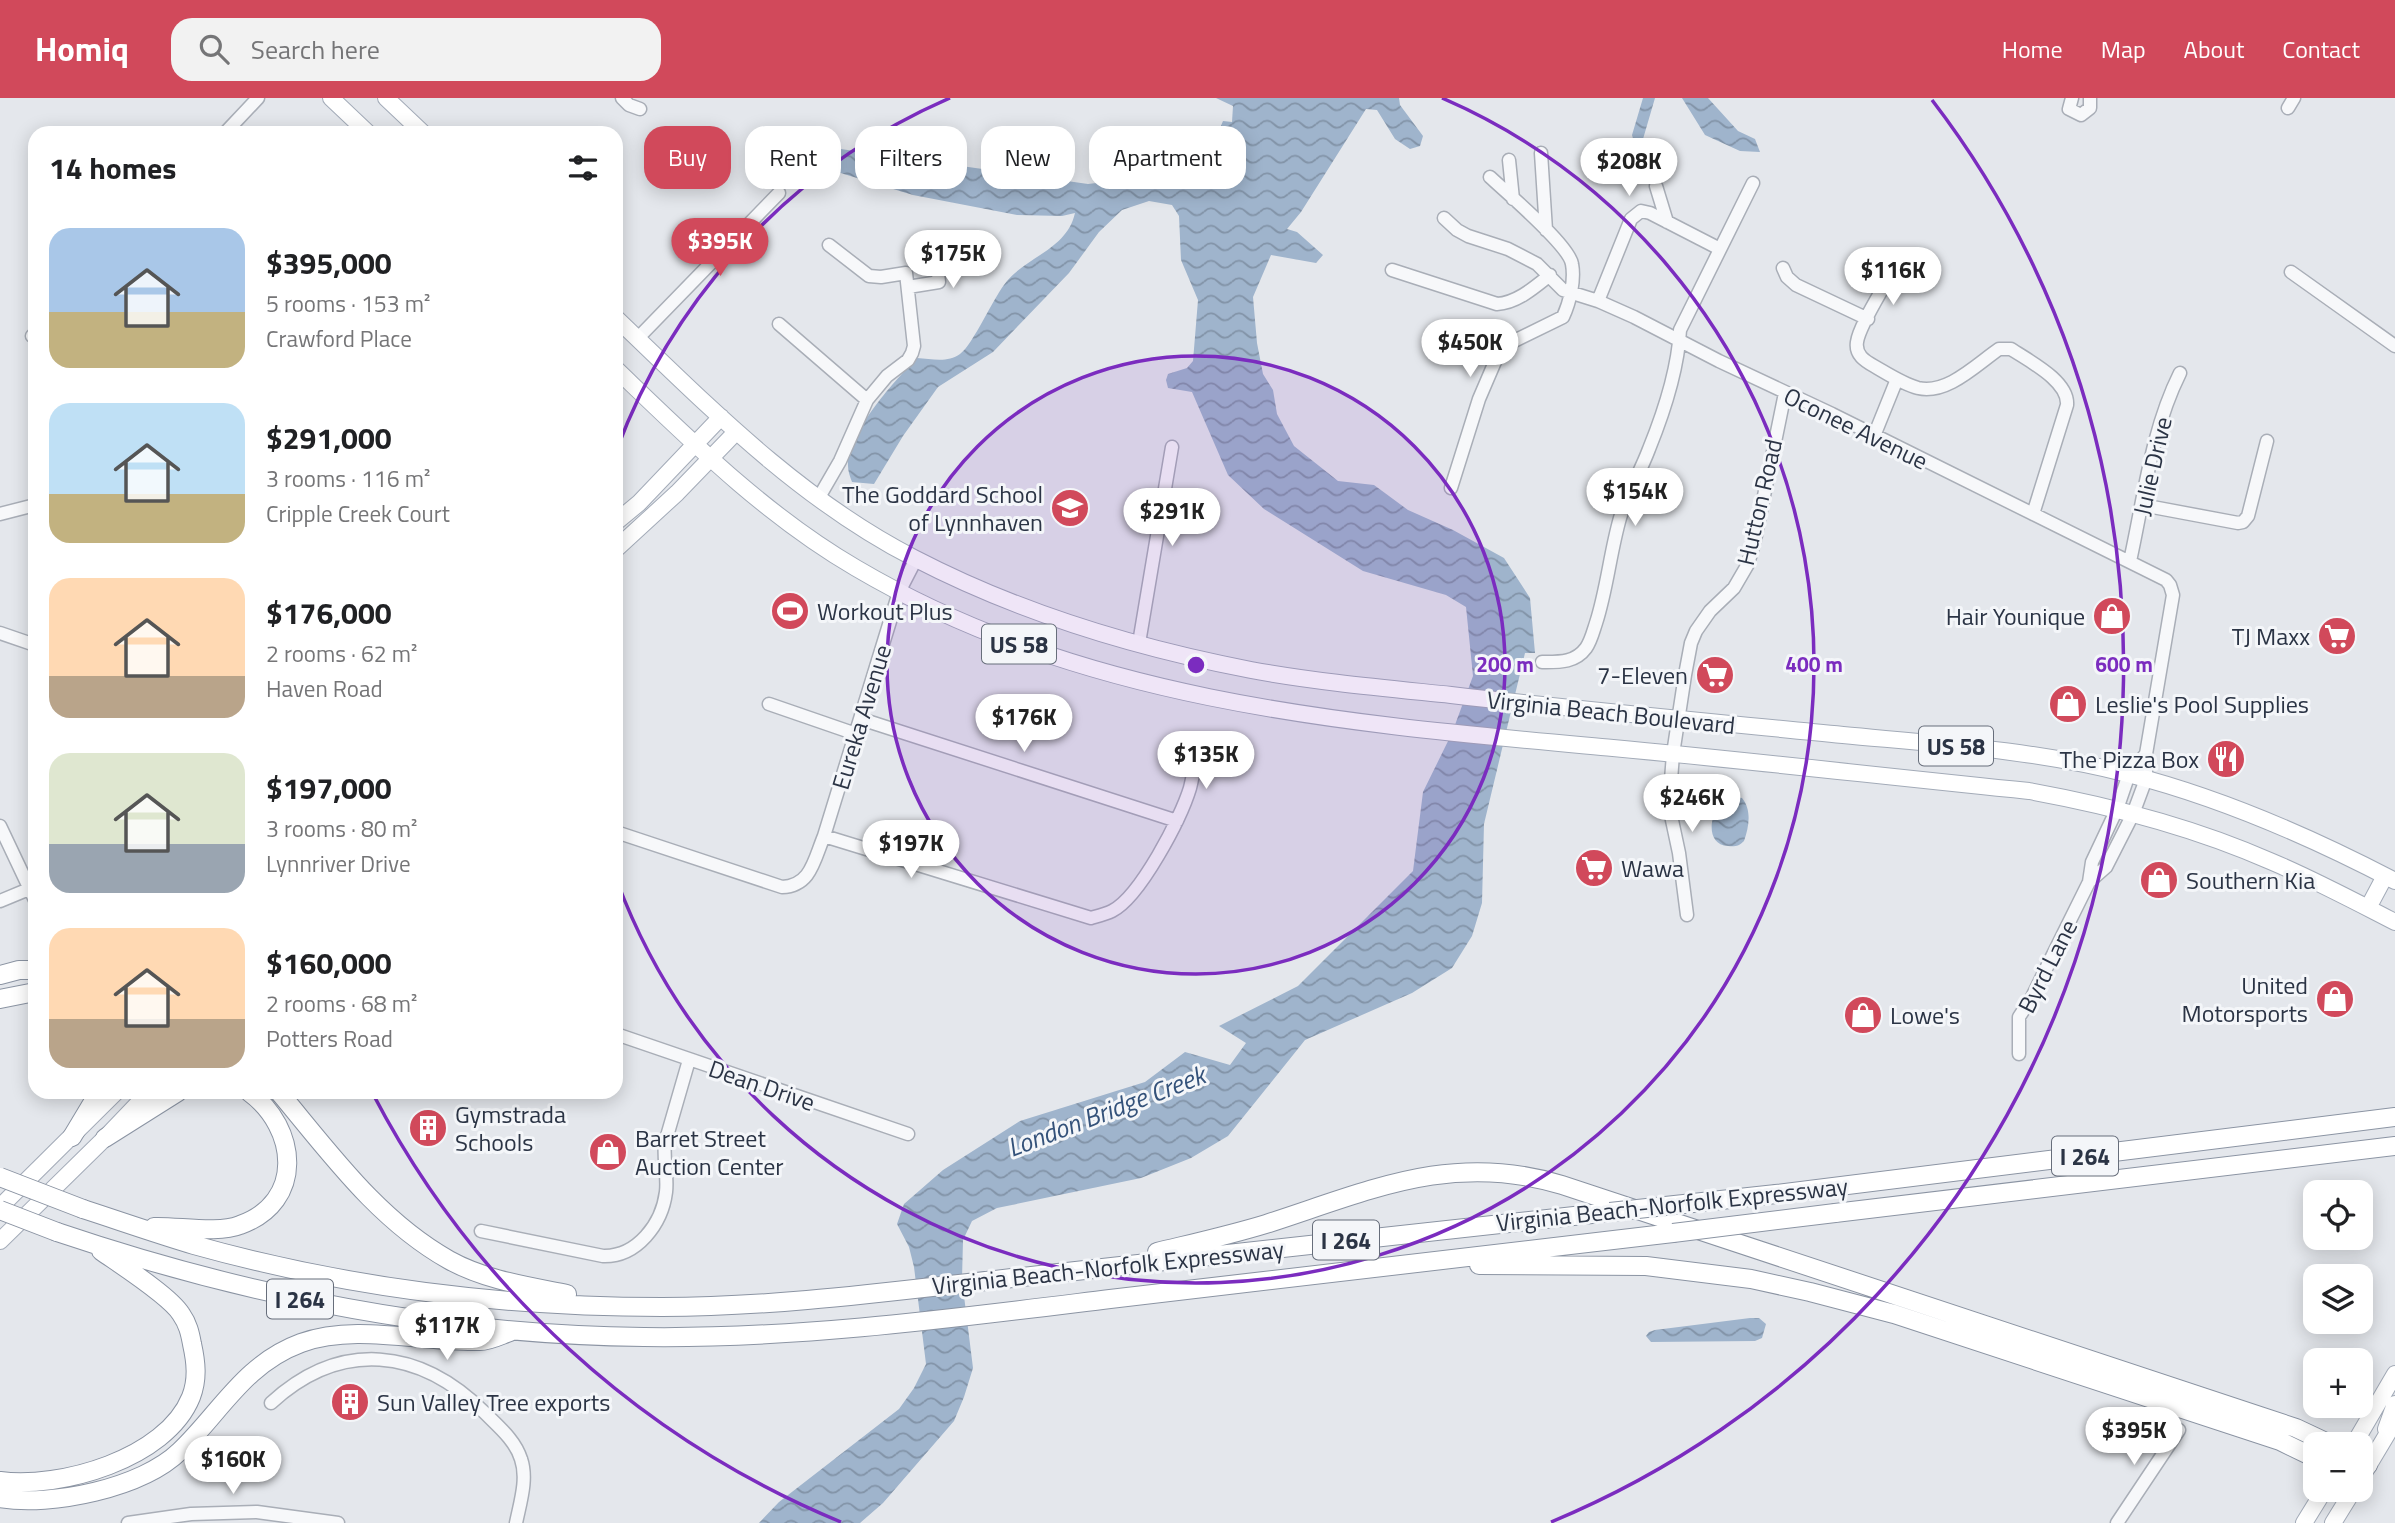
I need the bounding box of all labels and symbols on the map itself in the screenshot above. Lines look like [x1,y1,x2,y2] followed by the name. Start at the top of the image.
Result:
[1580,139,1678,198] pin: $208K
[671,218,769,278] pin: $395K
[904,230,1002,290] pin: $175K
[1844,248,1942,307] pin: $116K
[1421,320,1519,379] pin: $450K
[1778,378,1934,478] street label: Oconee Avenue
[2123,413,2181,519] street label: Julie Drive
[1727,435,1791,569] street label: Hutton Road
[1586,468,1684,528] pin: $154K
[842,476,1043,540] place label: The Goddard School of Lynnhaven
[1049,487,1091,529] school or university icon: The Goddard School of Lynnhaven
[1123,489,1221,548] pin: $291K
[769,590,811,632] sports icon: Workout Plus
[817,593,953,629] place label: Workout Plus
[2091,595,2133,637] shop icon: Hair Younique
[1946,598,2085,634] place label: Hair Younique
[2316,615,2358,657] supermarket icon: TJ Maxx
[2232,618,2310,654] place label: TJ Maxx
[982,624,1056,664] road number: US 58
[822,640,900,794] street label: Eureka Avenue
[1476,648,1534,680] text: 200 m
[1785,648,1843,680] text: 400 m
[2095,648,2153,680] text: 600 m
[1184,653,1208,677] centre of rings
[1694,654,1736,696] supermarket icon: 7-Eleven
[1597,657,1688,693] place label: 7-Eleven
[1485,681,1737,743] street label: Virginia Beach Boulevard
[2047,683,2089,725] shop icon: Leslie's Pool Supplies
[2095,686,2309,722] place label: Leslie's Pool Supplies
[975,694,1073,754] pin: $176K
[1919,726,1993,766] road number: US 58
[1157,732,1255,791] pin: $135K
[2205,738,2247,780] restaurant icon: The Pizza Box
[2059,741,2199,777] place label: The Pizza Box
[1643,774,1741,834] pin: $246K
[862,820,960,880] pin: $197K
[1573,847,1615,889] supermarket icon: Wawa
[1621,850,1684,886] place label: Wawa
[2138,859,2180,901] shop icon: Southern Kia
[2186,862,2315,898] place label: Southern Kia
[2008,913,2086,1019] street label: Byrd Lane
[2182,967,2308,1031] place label: United Motorsports
[2314,978,2356,1020] shop icon: United Motorsports
[1842,994,1884,1036] shop icon: Lowe's
[1890,997,1960,1033] place label: Lowe's
[704,1050,820,1120] street label: Dean Drive
[1001,1054,1214,1167] water label: London Bridge Creek
[455,1096,566,1160] place label: Gymstrada Schools
[407,1107,449,1149] building icon: Gymstrada Schools
[635,1120,784,1184] place label: Barret Street Auction Center
[587,1131,629,1173] shop icon: Barret Street Auction Center
[2052,1136,2118,1176] road number: I 264
[1494,1168,1850,1240] street label: Virginia Beach-Norfolk Expressway
[1313,1220,1379,1260] road number: I 264
[930,1231,1286,1303] street label: Virginia Beach-Norfolk Expressway
[267,1280,333,1318] road number: I 264
[398,1302,496,1362] pin: $117K
[329,1381,371,1423] building icon: Sun Valley Tree exports
[377,1384,610,1420] place label: Sun Valley Tree exports
[2085,1408,2183,1467] pin: $395K
[184,1436,282,1496] pin: $160K

